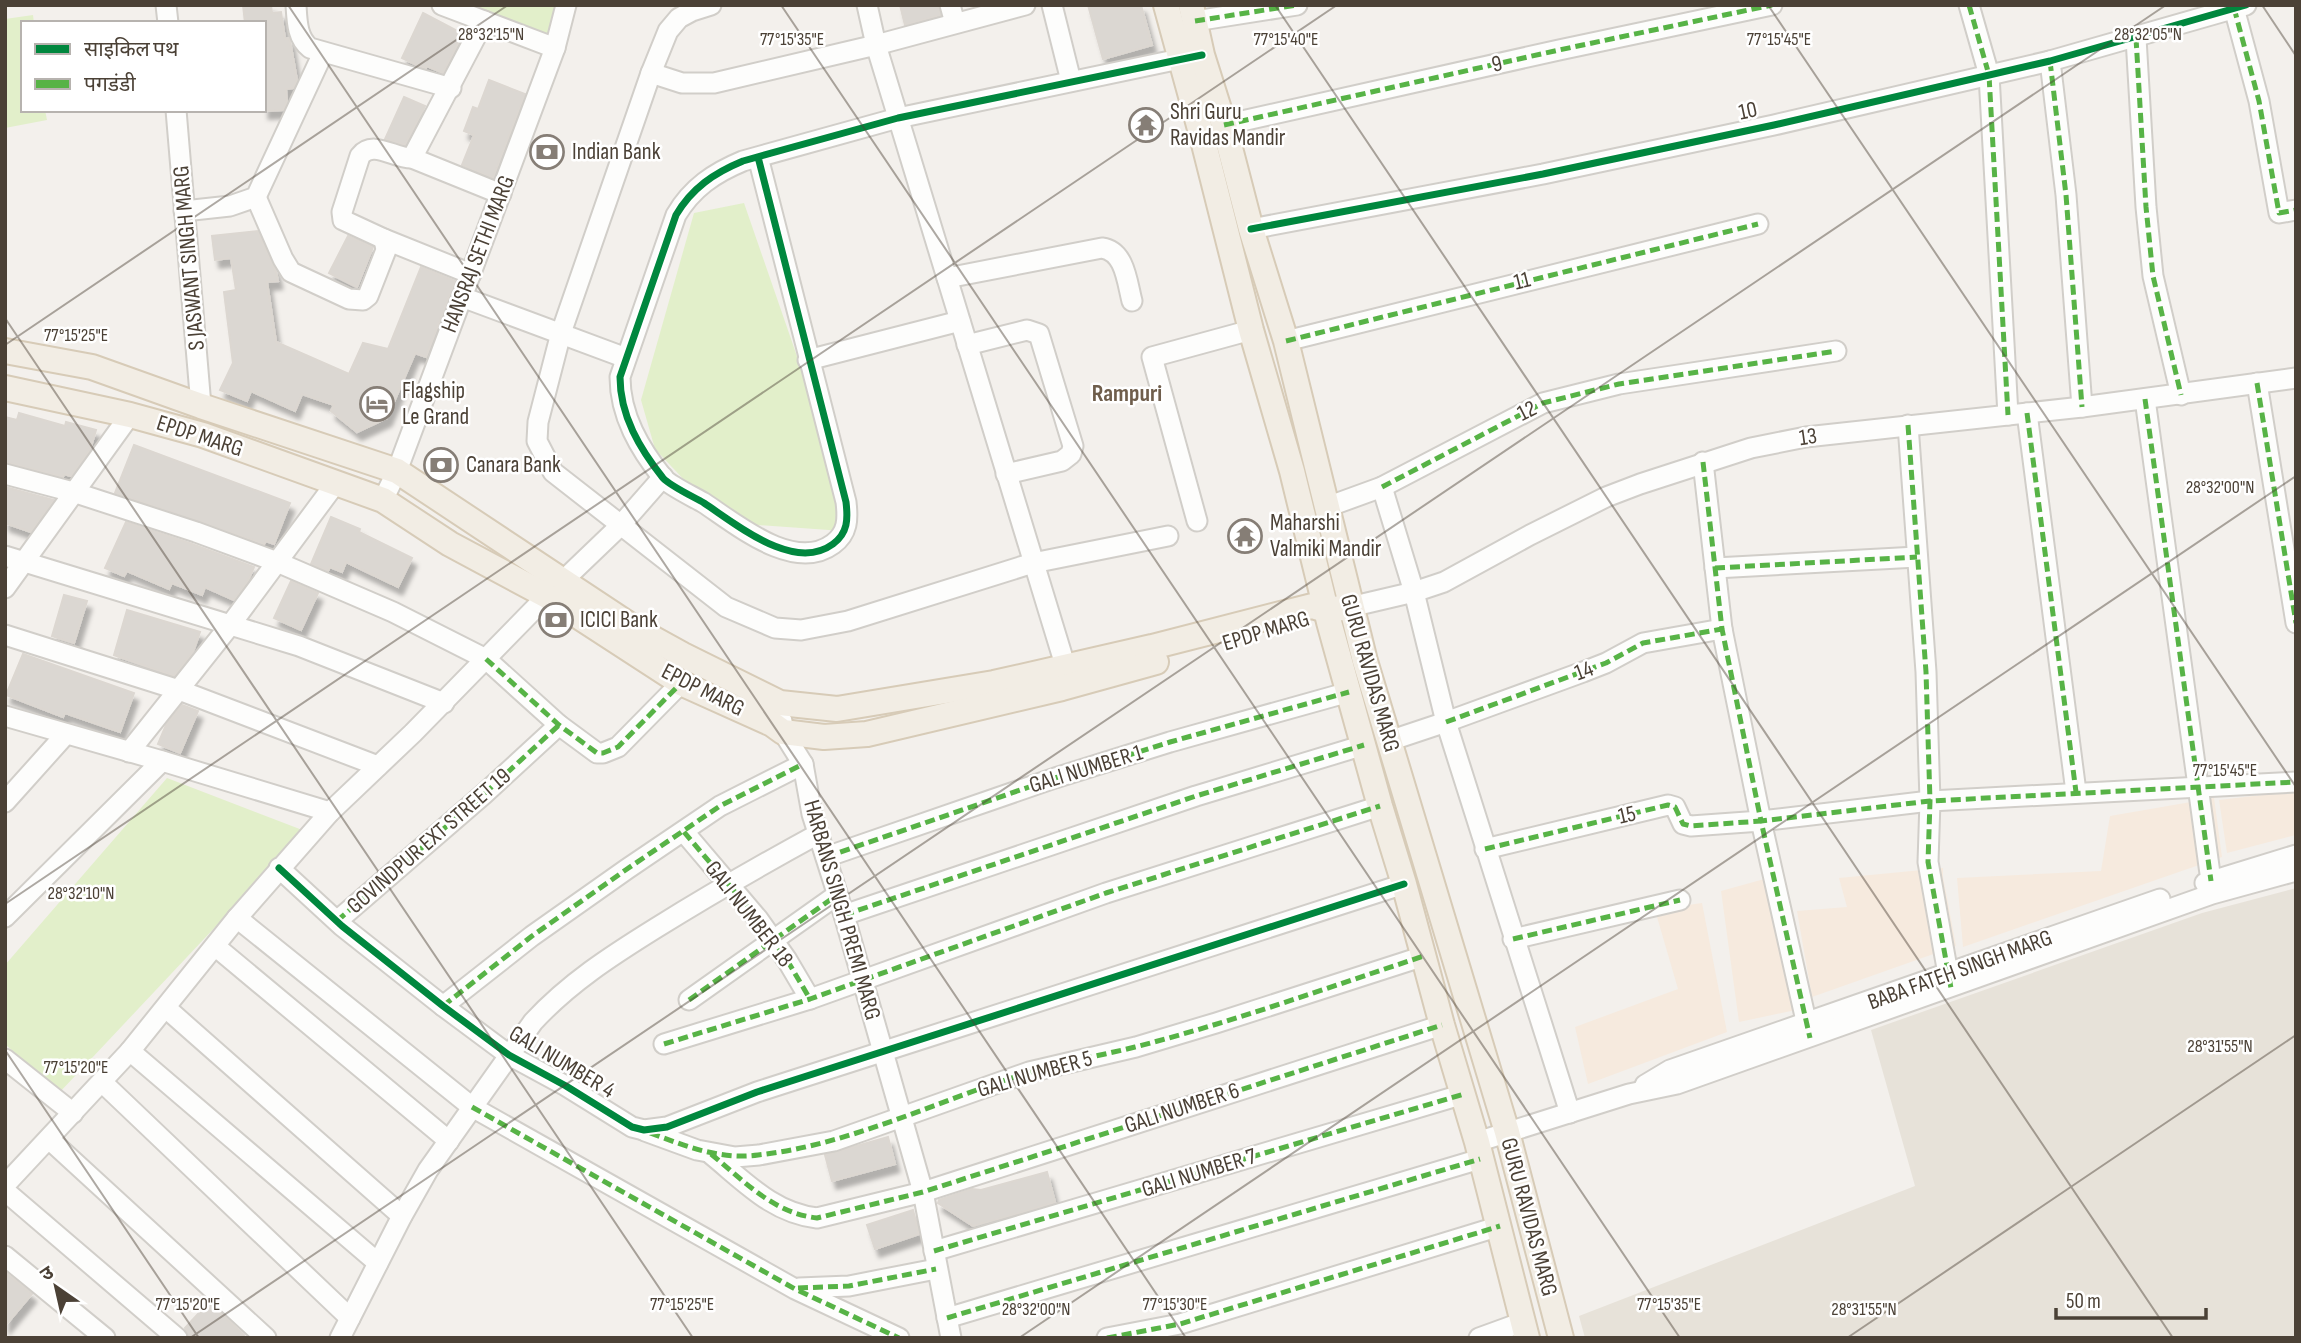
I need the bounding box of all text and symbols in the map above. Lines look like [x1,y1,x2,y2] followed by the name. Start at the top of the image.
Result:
[21,21,266,112] legend
[458,24,524,45] text: 28°32'15"N
[2114,24,2182,45] text: 28°32'05"N
[760,29,824,50] text: 77°15'35"E
[1253,29,1319,50] text: 77°15'40"E
[1747,29,1811,50] text: 77°15'45"E
[84,37,179,62] text: साइकिल पथ
[1489,49,1505,79] street label: 9
[84,72,136,97] text: पगडंडी
[1736,95,1760,127] street label: 10
[1170,98,1286,152] place label: Shri Guru Ravidas Mandir
[1127,106,1165,144] temple icon: Shri Guru Ravidas Mandir
[528,133,566,171] bank icon: Indian Bank
[572,138,661,166] place label: Indian Bank
[167,164,211,352] street label: S JASWANT SINGH MARG
[435,171,521,337] street label: HANSRAJ SETHI MARG
[1511,265,1533,297] street label: 11
[44,325,108,346] text: 77°15'25"E
[402,377,469,431] place label: Flagship Le Grand
[1092,379,1162,408] district label: Rampuri
[358,385,396,423] hotel icon: Flagship Le Grand
[1513,394,1541,428] street label: 12
[153,409,247,463] street label: EPDP MARG
[1797,422,1819,452] street label: 13
[422,446,460,484] bank icon: Canara Bank
[466,451,561,479] place label: Canara Bank
[2186,477,2254,498] text: 28°32'00"N
[1270,509,1382,563] place label: Maharshi Valmiki Mandir
[1226,517,1264,555] temple icon: Maharshi Valmiki Mandir
[1334,591,1406,755] street label: GURU RAVIDAS MARG
[537,601,575,639] bank icon: ICICI Bank
[1219,605,1313,657] street label: EPDP MARG
[580,606,658,634] place label: ICICI Bank
[1571,655,1597,687] street label: 14
[657,657,749,723] street label: EPDP MARG
[1026,739,1146,799] street label: GALI NUMBER 1
[2193,760,2257,781] text: 77°15'45"E
[341,762,517,920] street label: GOVINDPUR EXT STREET 19
[797,797,887,1023] street label: HARBANS SINGH PREMI MARG
[1615,799,1639,831] street label: 15
[699,855,799,973] street label: GALI NUMBER 18
[48,883,114,904] text: 28°32'10"N
[1864,924,2056,1016] street label: BABA FATEH SINGH MARG
[504,1019,620,1105] street label: GALI NUMBER 4
[2187,1036,2253,1057] text: 28°31'55"N
[974,1044,1096,1104] street label: GALI NUMBER 5
[44,1057,108,1078] text: 77°15'20"E
[1121,1076,1243,1140] street label: GALI NUMBER 6
[1494,1135,1564,1299] street label: GURU RAVIDAS MARG
[1138,1142,1260,1204] street label: GALI NUMBER 7
[21,1252,91,1322] north arrow
[36,1261,59,1287] text: उ
[2056,1276,2206,1320] scale bar
[2066,1289,2101,1314] text: 50 m
[156,1294,220,1315] text: 77°15'20"E
[650,1294,714,1315] text: 77°15'25"E
[1142,1294,1208,1315] text: 77°15'30"E
[1637,1294,1701,1315] text: 77°15'35"E
[1002,1299,1070,1320] text: 28°32'00"N
[1831,1299,1897,1320] text: 28°31'55"N

